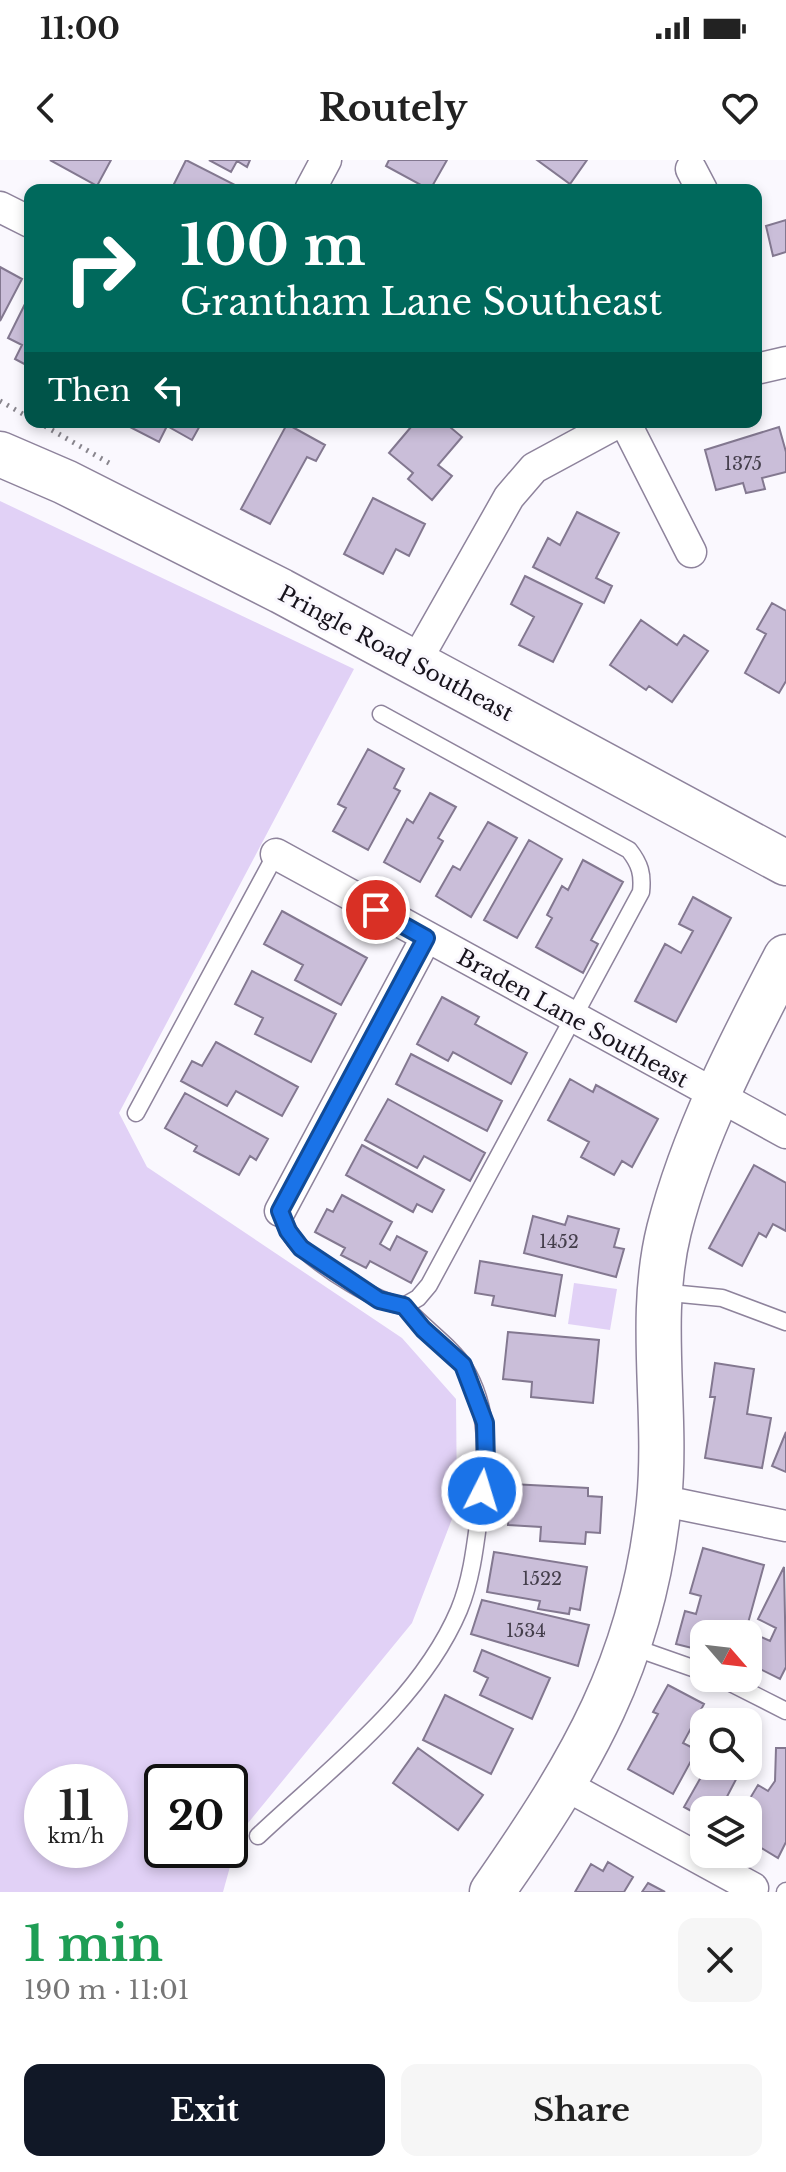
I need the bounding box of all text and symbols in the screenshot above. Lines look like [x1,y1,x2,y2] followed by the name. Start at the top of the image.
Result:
[40,10,120,47] text: 11:00
[24,86,68,130] icon: back
[319,86,467,131] text: Routely
[718,86,762,130] icon: heart
[180,211,366,280] text: 100 m
[48,216,152,320] icon: right
[180,280,662,325] text: Grantham Lane Southeast
[147,368,191,412] icon: left
[48,372,131,409] text: Then
[724,453,762,475] house number: 1375
[274,580,518,727] street label: Pringle Road Southeast
[342,876,410,944] pin
[354,888,398,932] icon: arrive
[452,943,694,1094] street label: Braden Lane Southeast
[539,1231,579,1253] house number: 1452
[440,1449,524,1533] position arrow
[522,1568,562,1590] house number: 1522
[506,1620,546,1642] house number: 1534
[690,1620,762,1692] north arrow
[690,1620,762,1868] map controls
[690,1708,762,1780] button: search
[144,1764,248,1868] speed limit sign: 20
[59,1781,93,1831] text: 11
[690,1796,762,1868] button: layers
[48,1824,104,1848] text: km/h
[24,1914,163,1974] text: 1 min
[678,1918,762,2002] button: close
[24,1974,189,2006] text: 190 m · 11:01
[24,2064,385,2156] button: Exit
[401,2064,762,2156] button: Share

